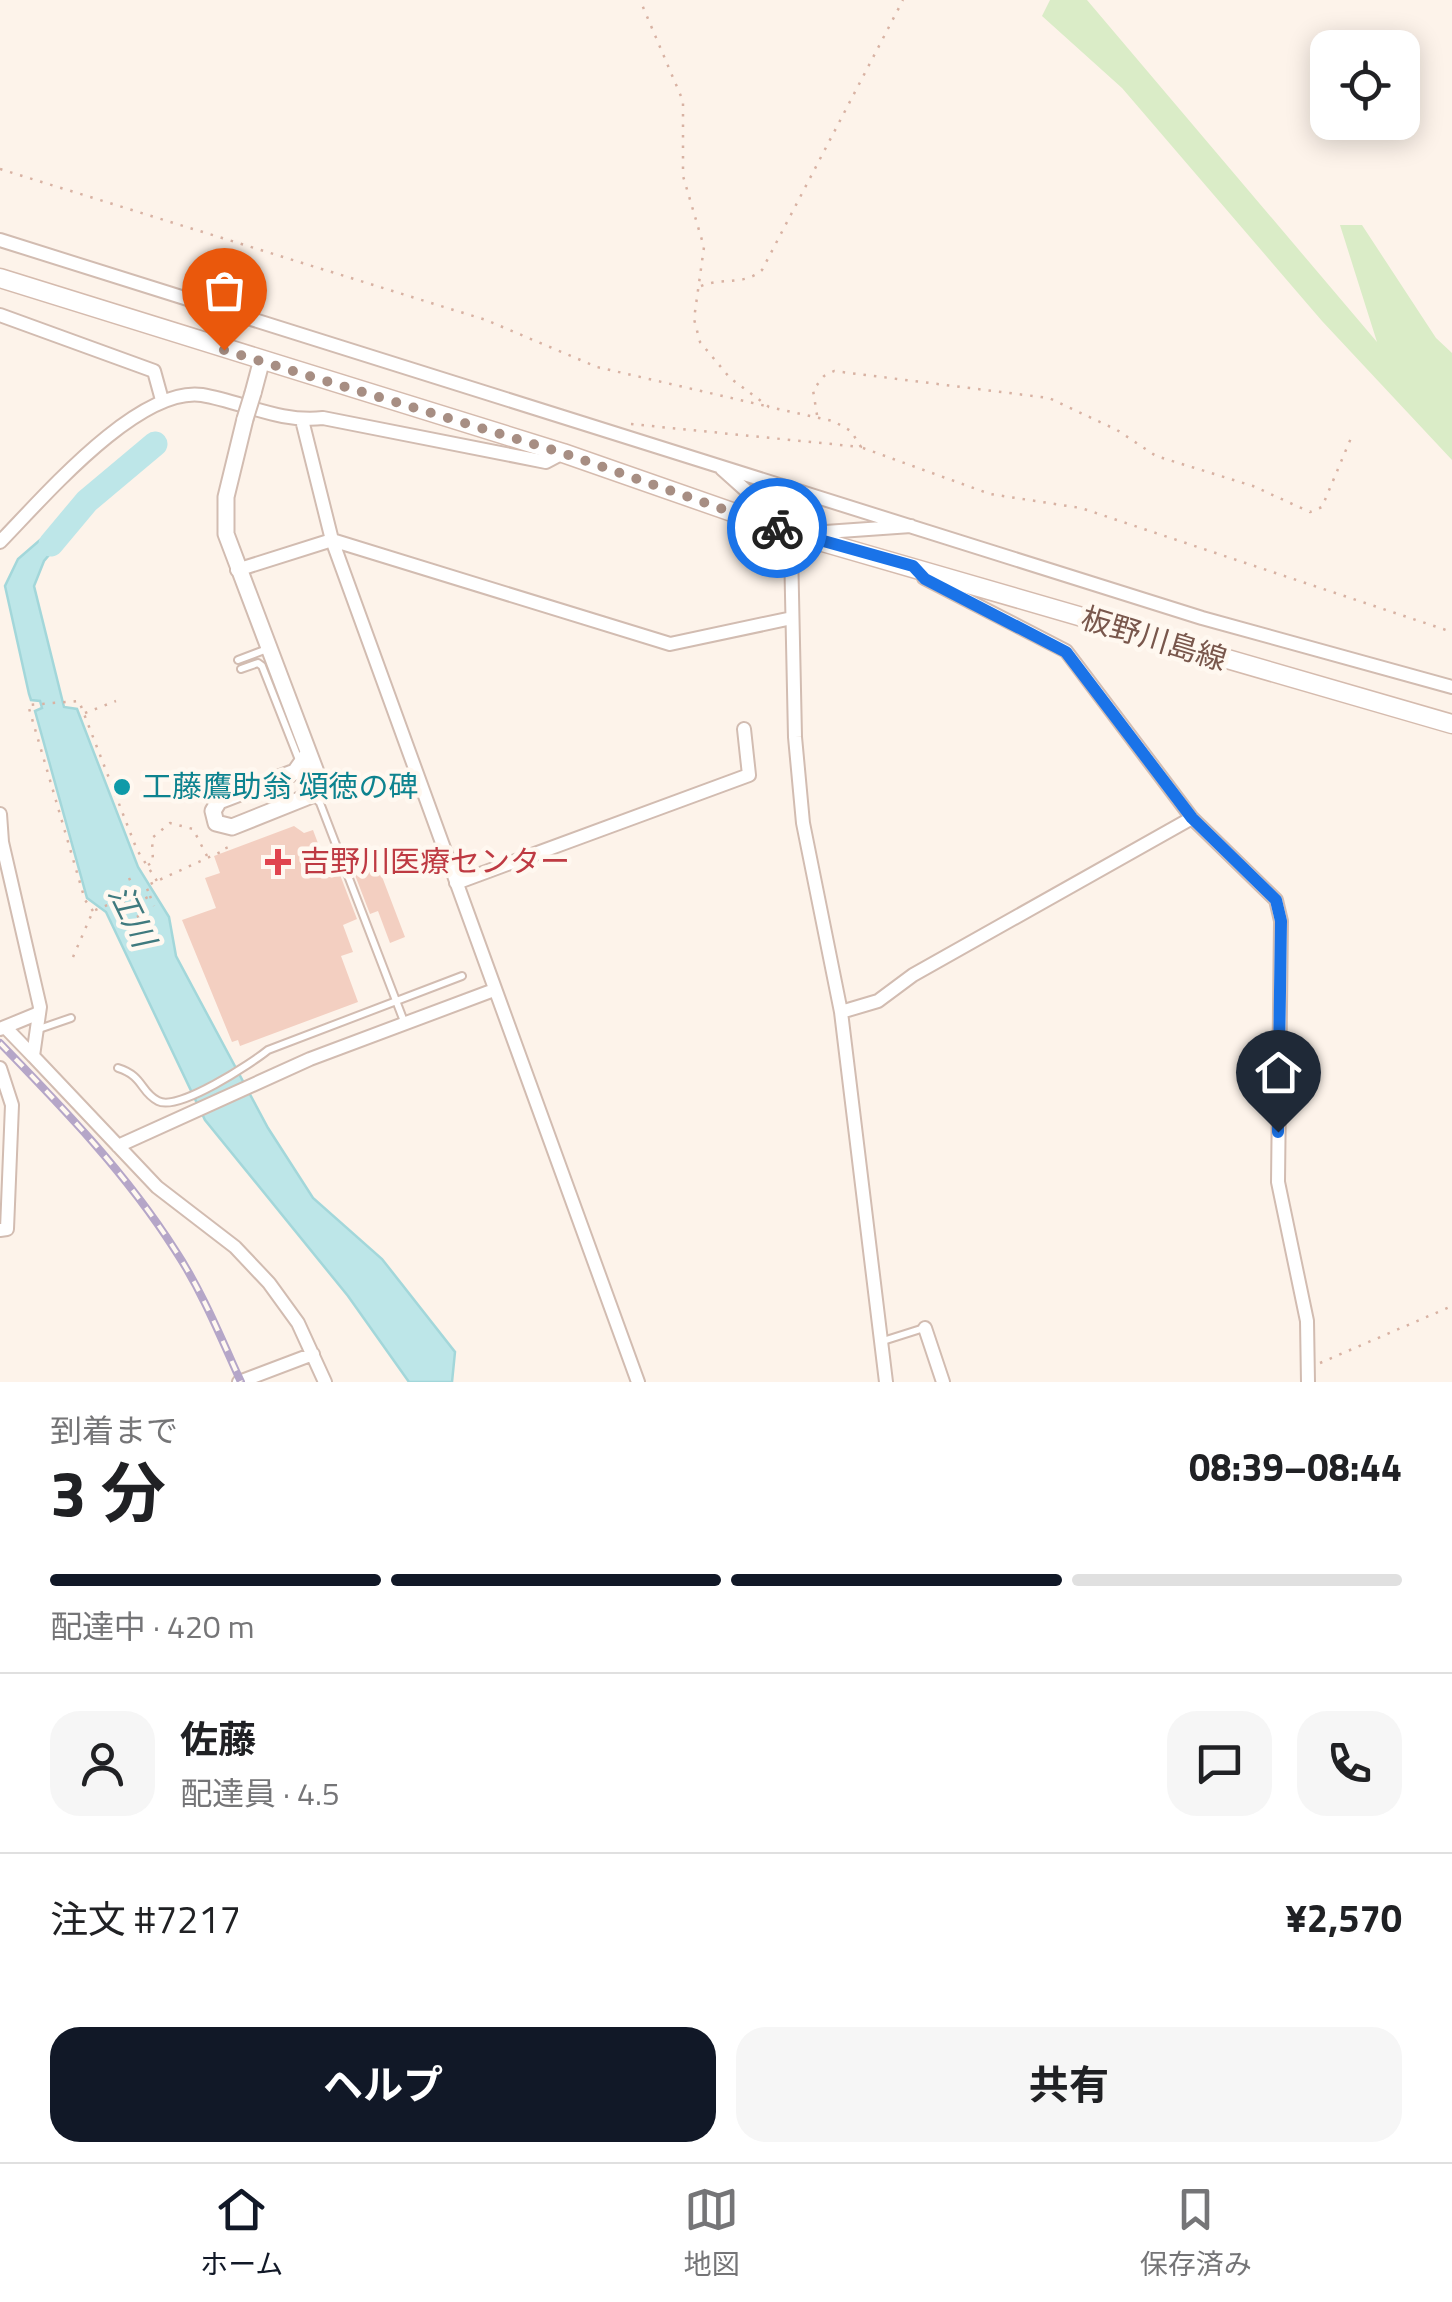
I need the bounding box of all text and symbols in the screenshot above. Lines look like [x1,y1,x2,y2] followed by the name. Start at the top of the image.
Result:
[1310,30,1420,140] map controls
[1310,30,1420,140] button: locate
[182,248,267,351] pin
[197,263,252,318] icon: bag
[727,478,827,578] courier
[750,501,805,556] icon: bike
[1076,594,1233,682] street label: 板野川島線
[142,763,419,809] place label: 工藤鷹助翁 頌徳の碑
[111,776,133,798] marker: 工藤鷹助翁 頌徳の碑
[300,838,570,884] place label: 吉野川医療センター
[265,849,291,875] marker: 吉野川医療センター
[97,876,170,958] water label: 江川
[1236,1030,1321,1133] pin
[1251,1045,1306,1100] icon: home
[50,1406,178,1454] text: 到着まで
[1189,1438,1402,1496] text: 08:39–08:44
[50,1442,166,1541] text: 3 分
[50,1602,255,1650] text: 配達中 · 420 m
[180,1710,256,1768] text: 佐藤
[50,1711,155,1816] button: person
[1167,1711,1272,1816] button: chat
[1297,1711,1402,1816] button: phone
[180,1769,340,1817] text: 配達員 · 4.5
[1286,1889,1402,1947] text: ¥2,570
[50,1890,241,1948] text: 注文 #7217
[50,2027,716,2142] button: ヘルプ
[736,2027,1402,2142] button: 共有
[200,2182,283,2285] tab: ホーム
[684,2182,740,2285] tab: 地図
[1140,2182,1252,2285] tab: 保存済み

